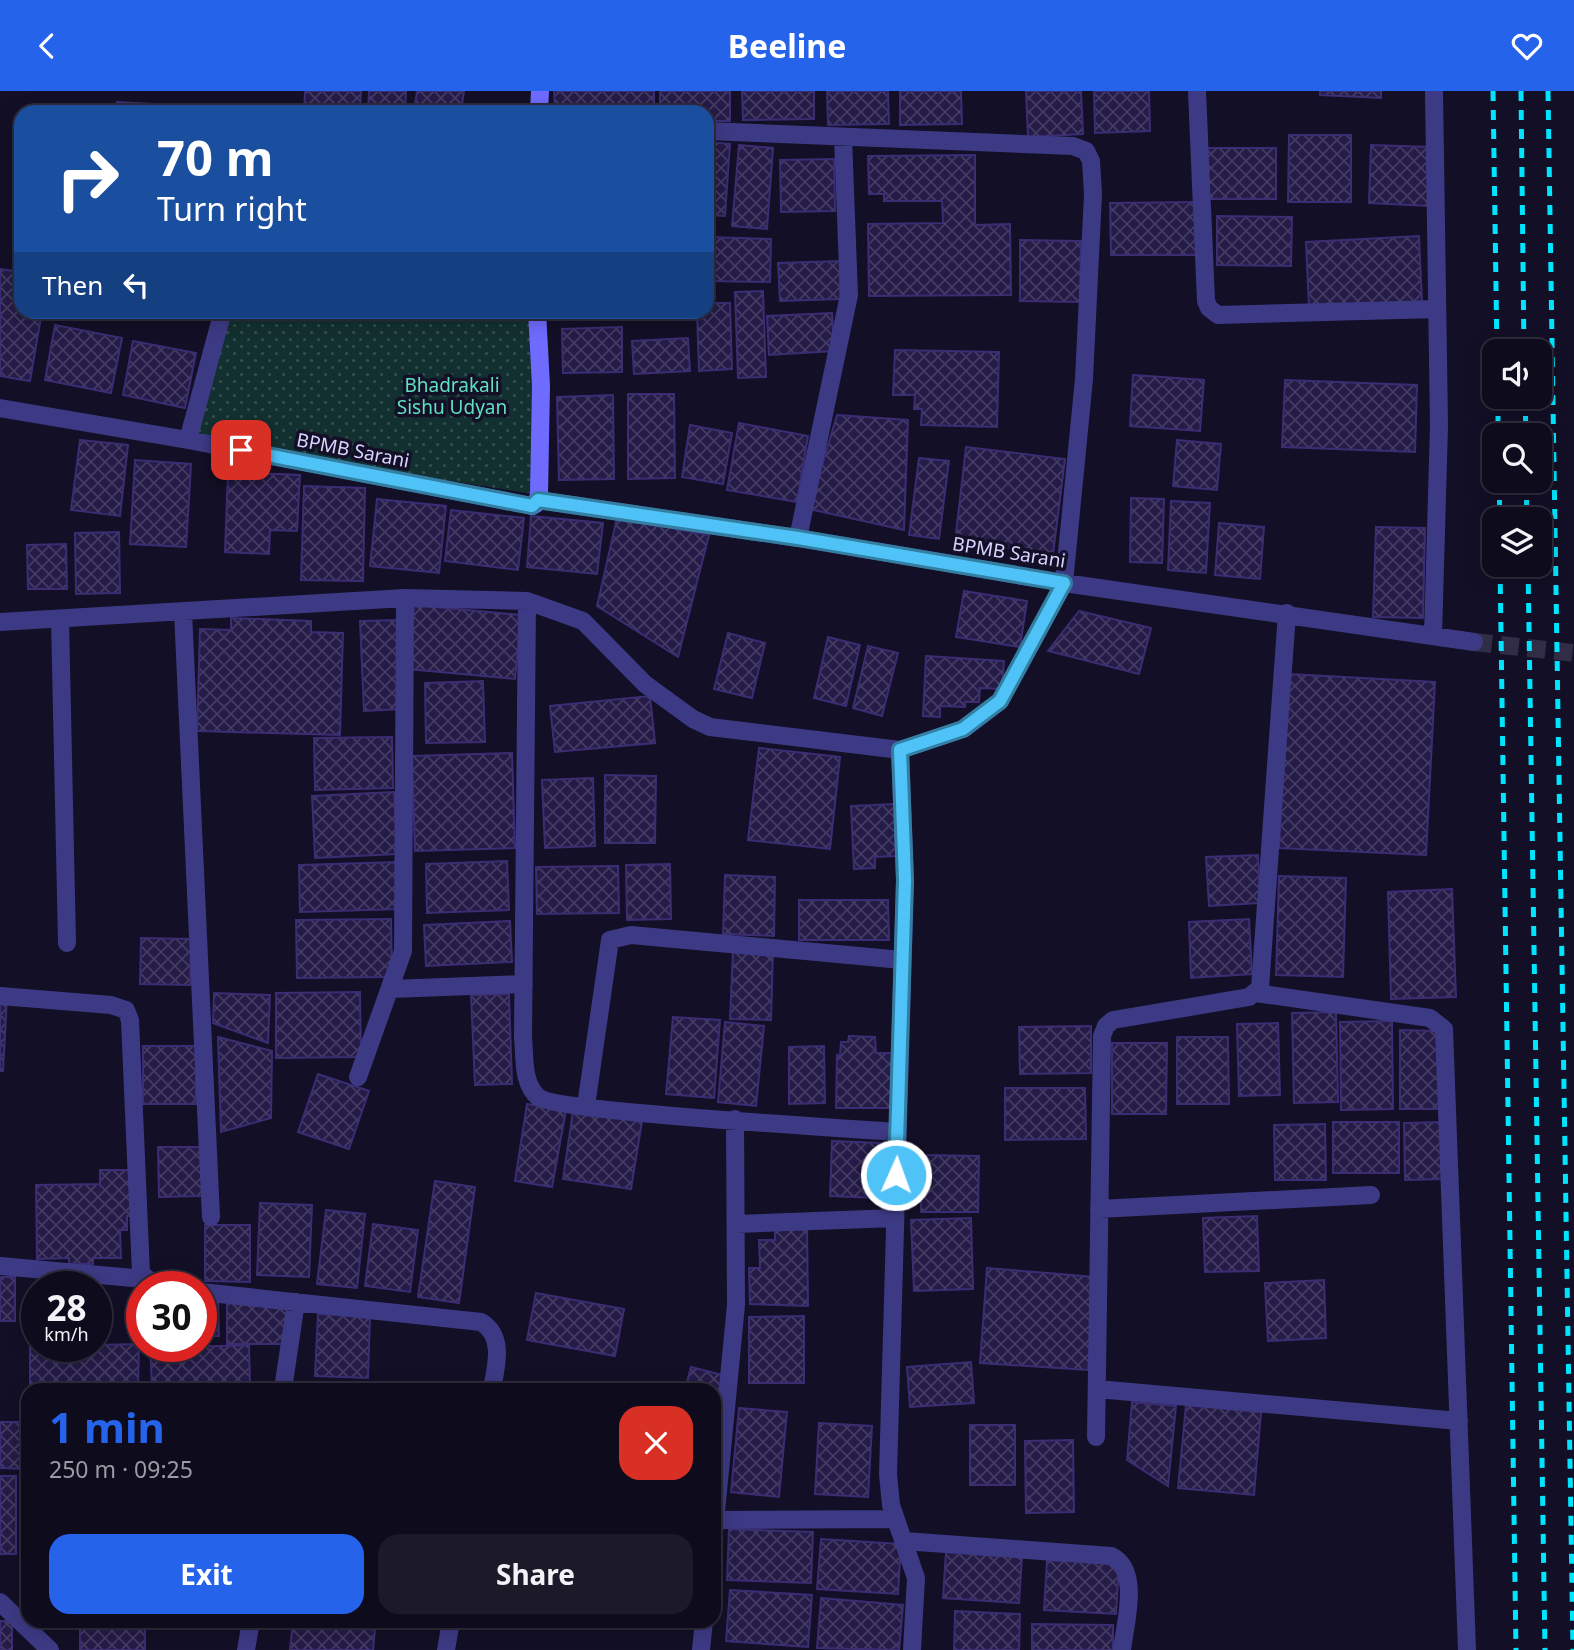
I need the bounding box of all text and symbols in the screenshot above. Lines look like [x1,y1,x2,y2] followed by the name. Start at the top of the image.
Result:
[728,24,846,67] text: Beeline
[28,27,66,65] icon: back
[1508,27,1546,65] icon: heart
[157,124,274,190] text: 70 m
[42,133,133,224] icon: right
[157,187,307,230] text: Turn right
[117,266,155,304] icon: left
[42,267,103,303] text: Then
[1482,339,1552,577] map controls
[1482,339,1552,409] button: sound
[397,372,507,420] park label: Bhadrakali Sishu Udyan
[211,420,271,480] pin
[1482,423,1552,493] button: search
[294,426,412,474] street label: BPMB Sarani
[222,431,260,469] icon: arrive
[1482,507,1552,577] button: layers
[951,530,1067,574] street label: BPMB Sarani
[859,1138,933,1212] position arrow
[126,1271,217,1362] speed limit sign: 30
[46,1284,87,1331] text: 28
[44,1322,89,1346] text: km/h
[49,1398,165,1455] text: 1 min
[619,1406,693,1480] button: close
[49,1453,193,1485] text: 250 m · 09:25
[49,1534,364,1614] button: Exit
[378,1534,693,1614] button: Share

